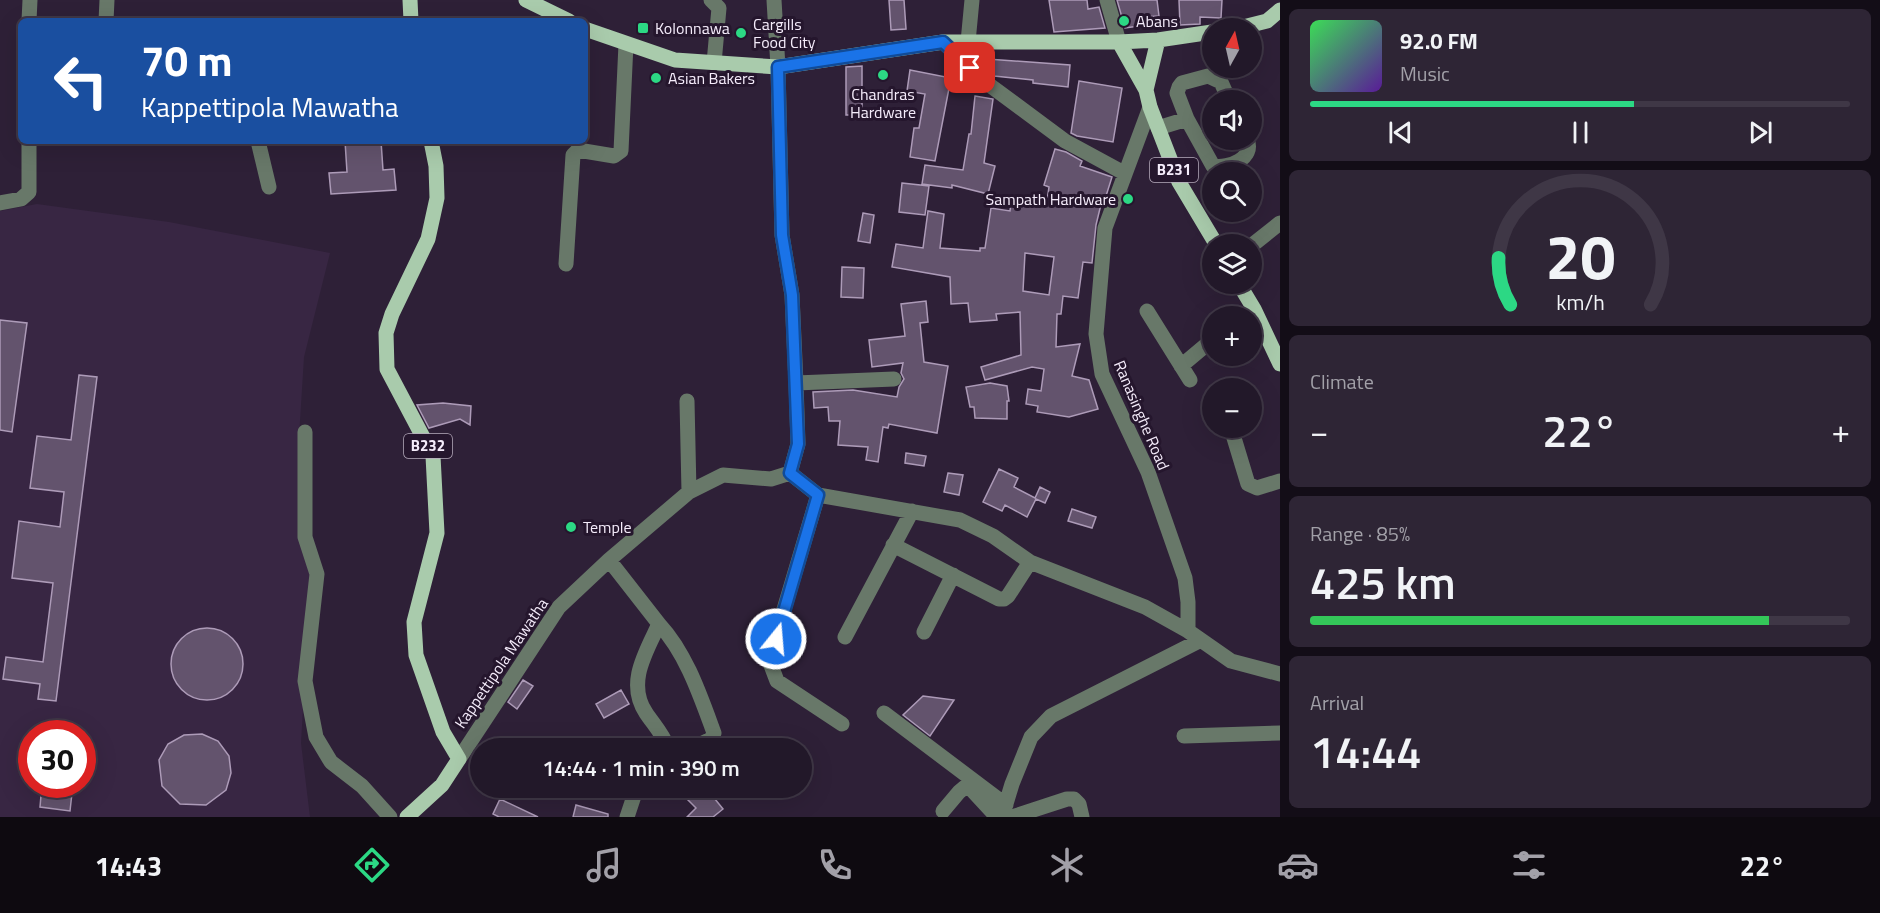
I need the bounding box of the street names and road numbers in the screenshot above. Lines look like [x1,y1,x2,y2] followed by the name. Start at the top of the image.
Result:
[1150,158,1198,182] road number: B231
[1108,356,1176,474] street label: Ranasinghe Road
[404,434,452,458] road number: B232
[448,593,554,733] street label: Kappettipola Mawatha

